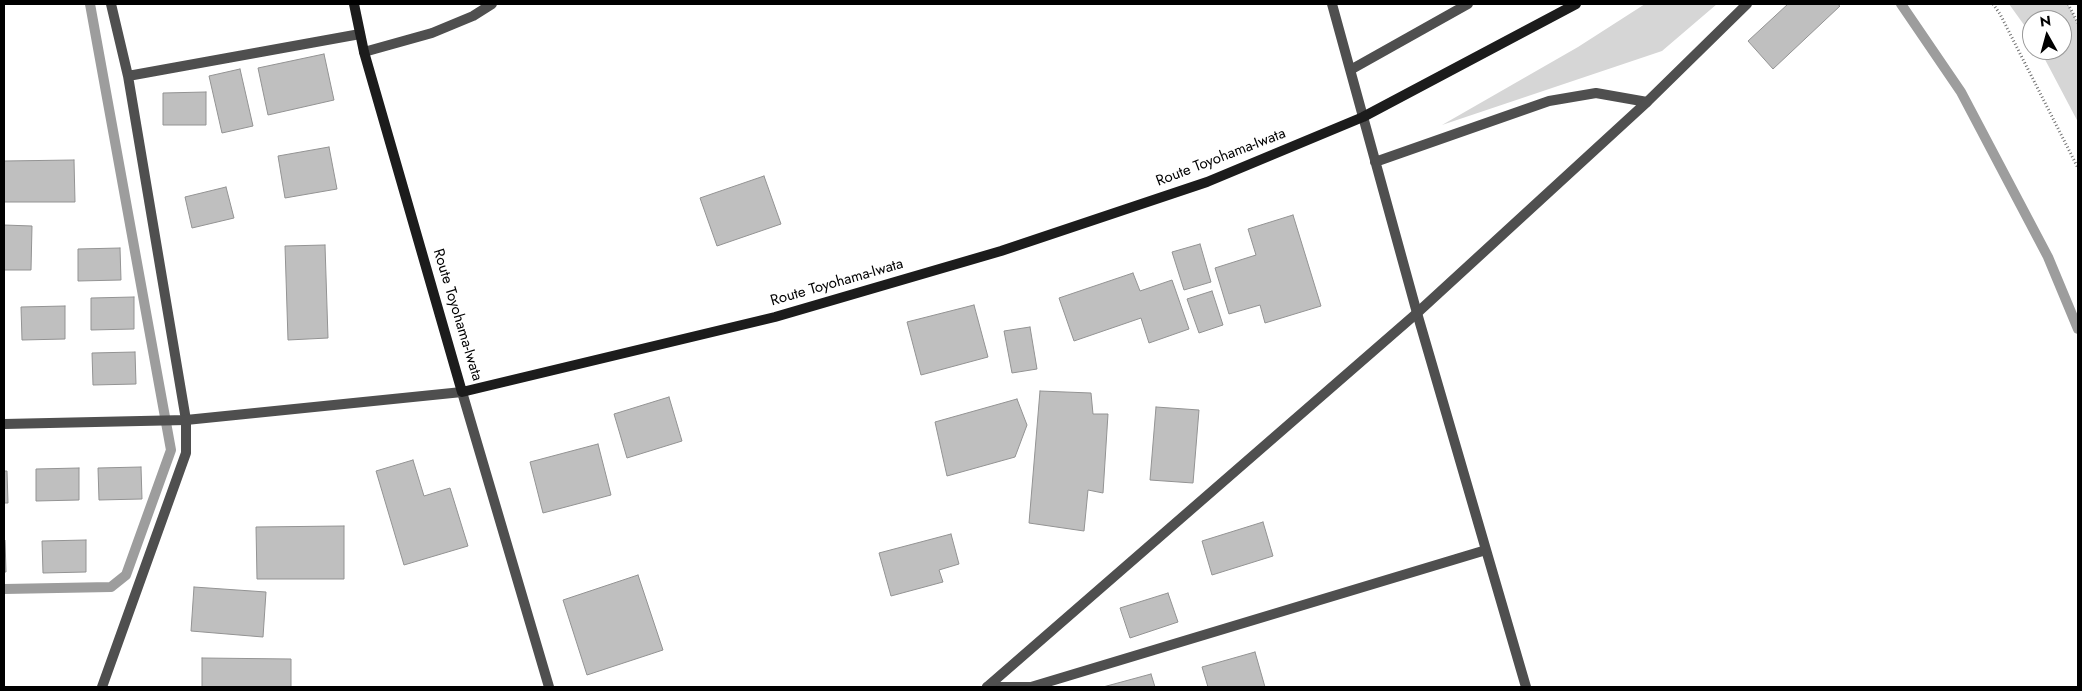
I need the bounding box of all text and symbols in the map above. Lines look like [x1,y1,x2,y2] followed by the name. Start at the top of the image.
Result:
[2022,10,2072,60] north arrow
[2039,11,2052,32] text: N
[1154,125,1288,191] street label: Route Toyohama-Iwata
[428,247,486,383] street label: Route Toyohama-Iwata
[769,255,905,311] street label: Route Toyohama-Iwata

